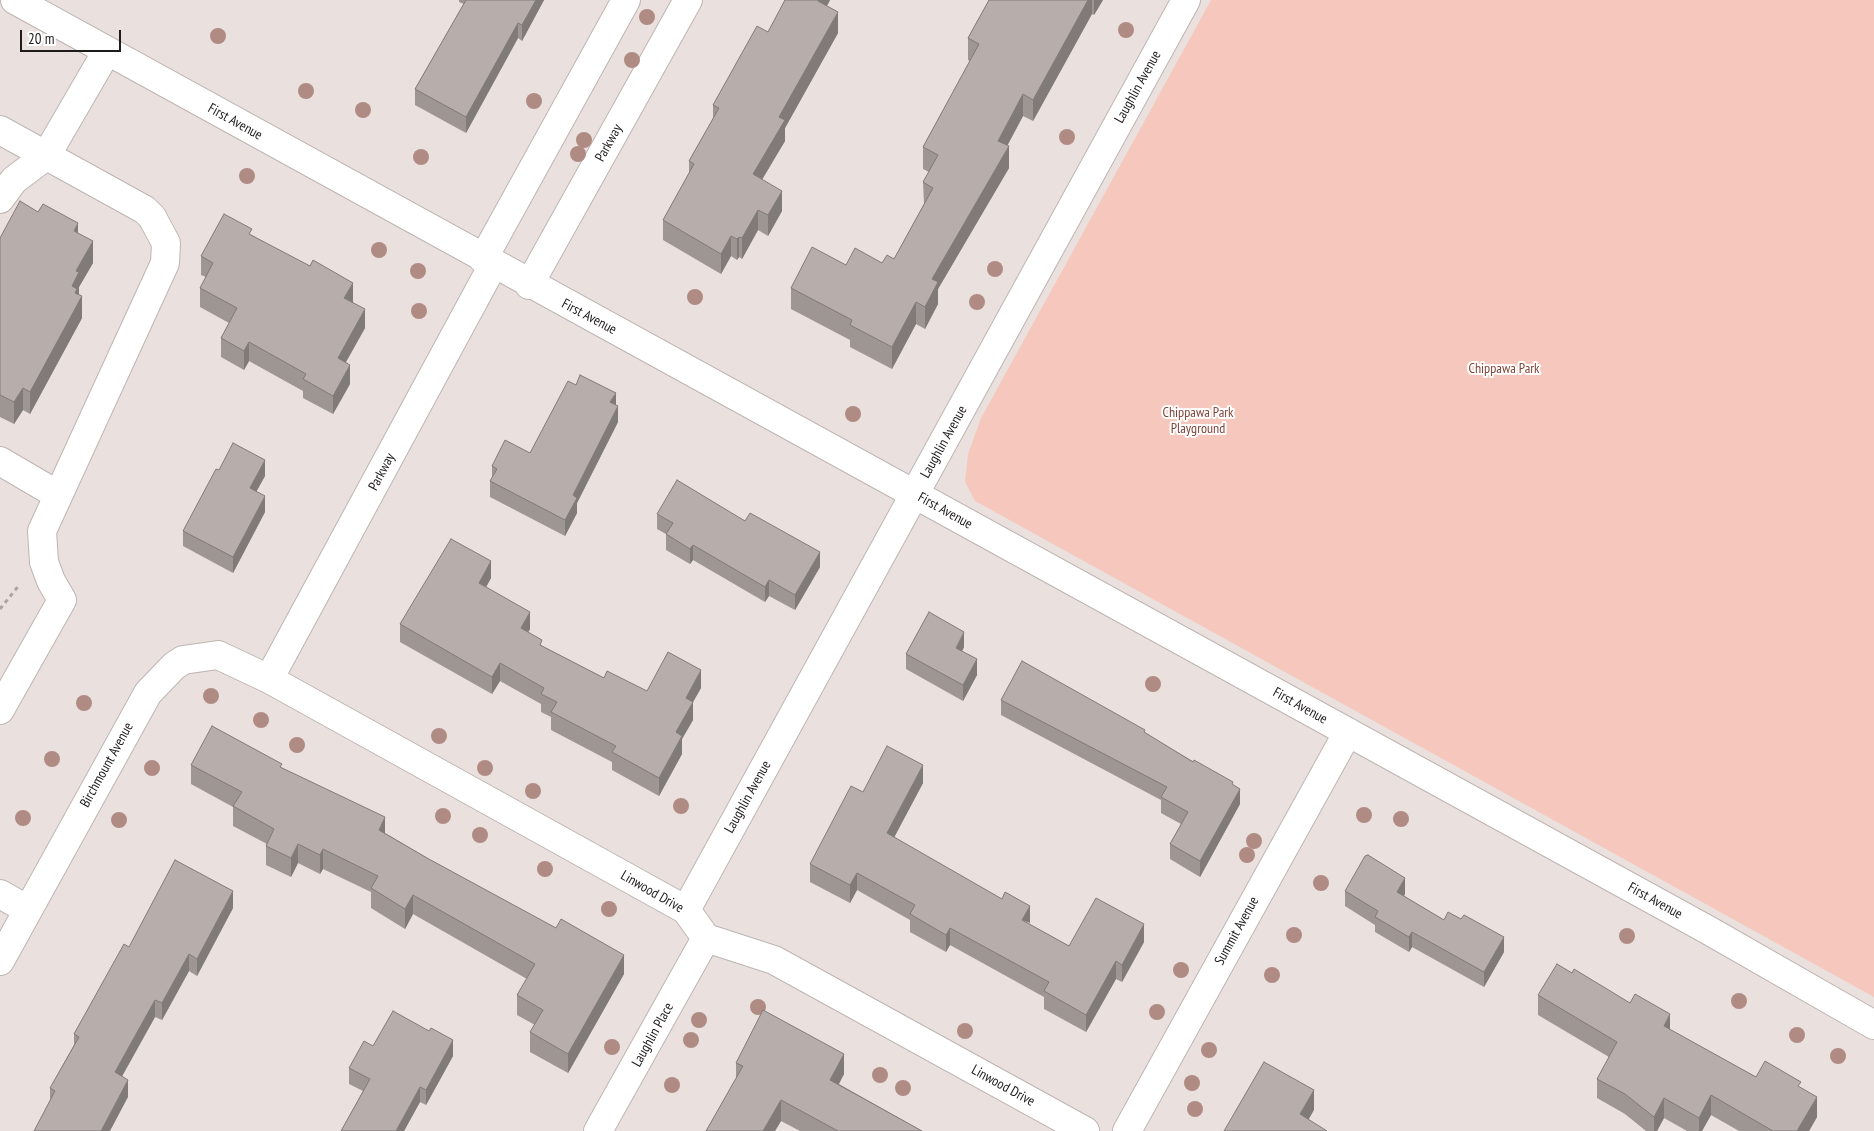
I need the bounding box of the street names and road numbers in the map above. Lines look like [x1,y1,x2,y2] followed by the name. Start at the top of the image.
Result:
[1111,48,1165,126] street label: Laughlin Avenue
[205,100,265,144] street label: First Avenue
[592,121,626,165] street label: Parkway
[559,296,619,338] street label: First Avenue
[917,403,971,481] street label: Laughlin Avenue
[365,450,399,494] street label: Parkway
[915,489,975,533] street label: First Avenue
[1270,684,1330,728] street label: First Avenue
[77,720,137,810] street label: Birchmount Avenue
[721,758,775,836] street label: Laughlin Avenue
[618,867,686,917] street label: Linwood Drive
[1625,879,1685,923] street label: First Avenue
[1211,894,1263,968] street label: Summit Avenue
[629,1000,677,1070] street label: Laughlin Place
[968,1062,1038,1110] street label: Linwood Drive

